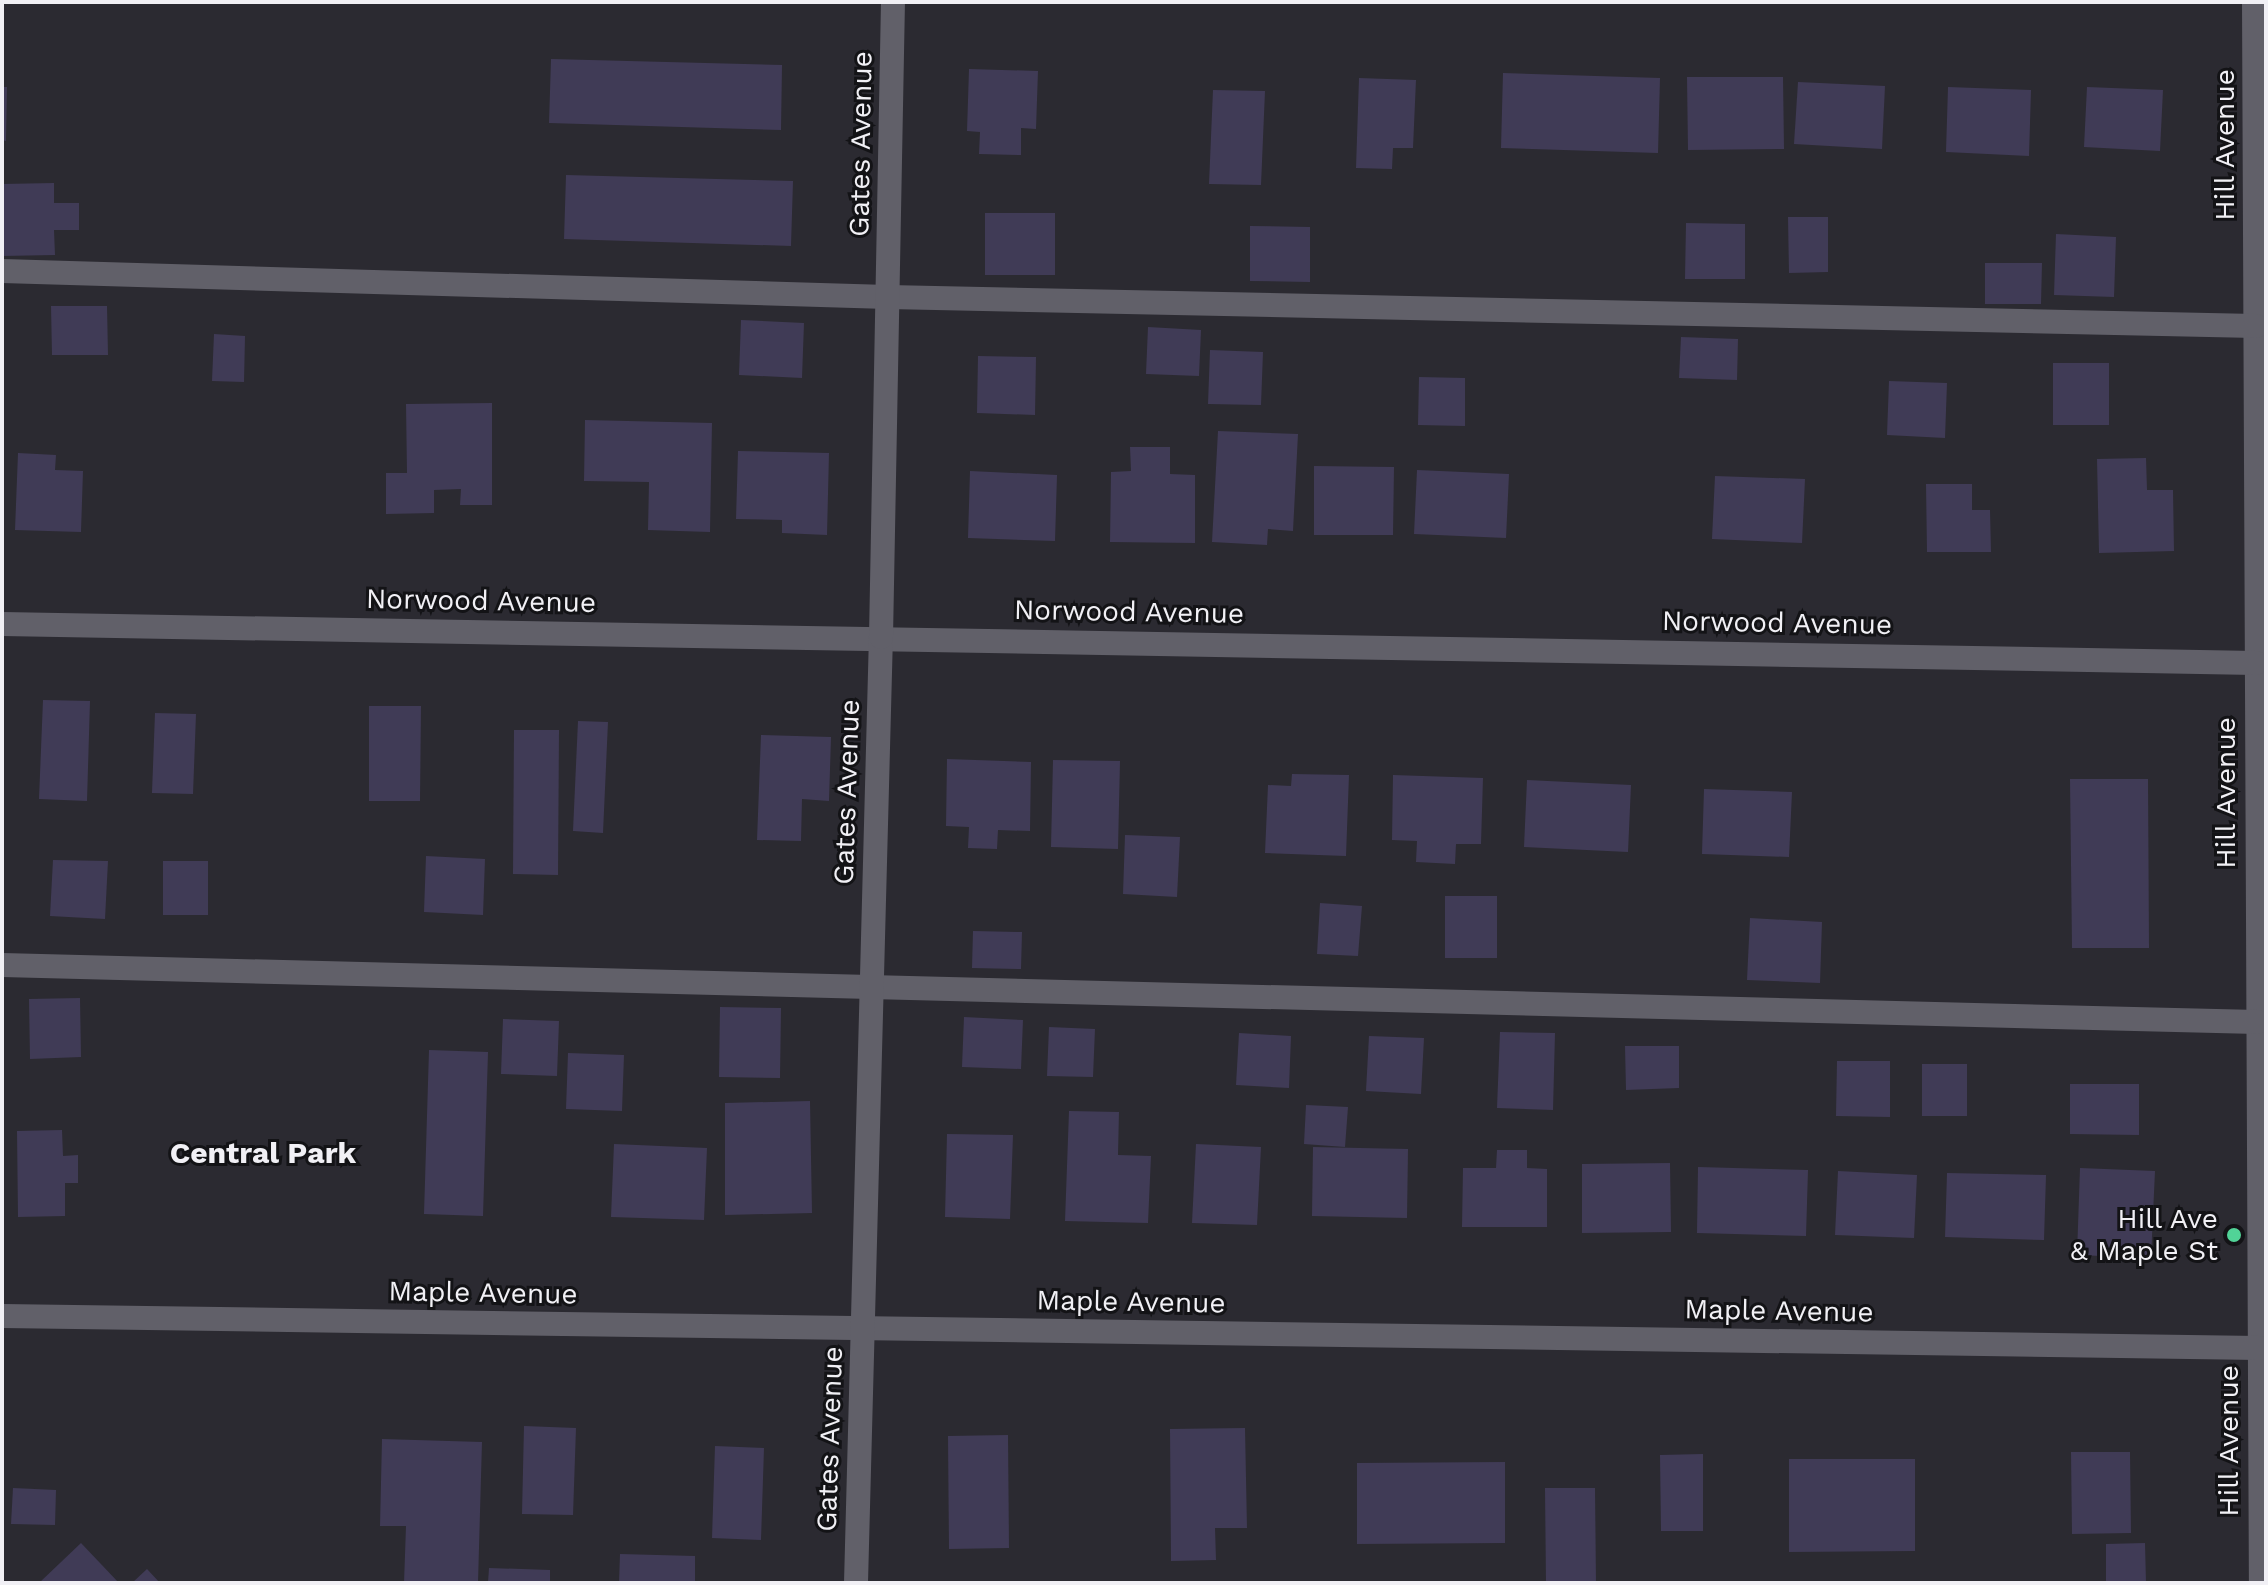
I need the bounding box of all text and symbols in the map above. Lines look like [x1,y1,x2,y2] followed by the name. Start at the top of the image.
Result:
[843,50,879,238] street label: Gates Avenue
[2208,68,2242,222] street label: Hill Avenue
[365,582,597,620] street label: Norwood Avenue
[1013,593,1245,631] street label: Norwood Avenue
[1661,604,1893,642] street label: Norwood Avenue
[827,698,867,886] street label: Gates Avenue
[2209,716,2243,870] street label: Hill Avenue
[170,1135,356,1171] district label: Central Park
[2070,1202,2218,1268] place label: Hill Ave & Maple St
[2225,1226,2243,1244] marker: Hill Ave & Maple St
[387,1275,579,1311] street label: Maple Avenue
[1035,1284,1227,1320] street label: Maple Avenue
[1683,1293,1875,1329] street label: Maple Avenue
[810,1345,850,1533] street label: Gates Avenue
[2212,1364,2246,1518] street label: Hill Avenue

